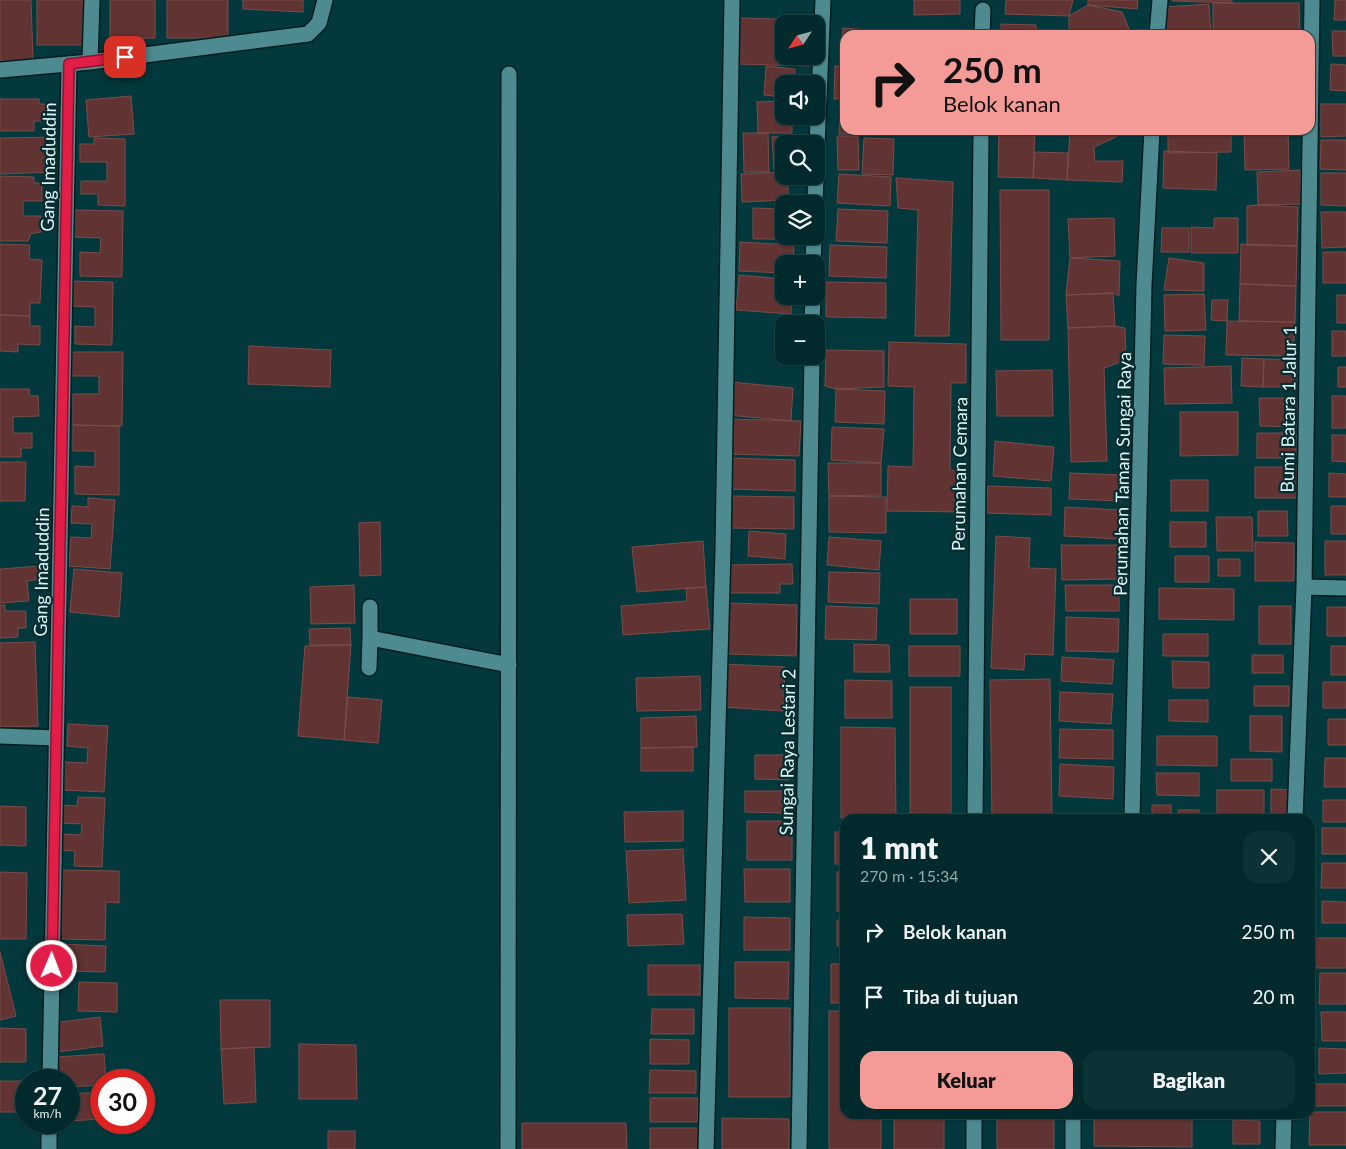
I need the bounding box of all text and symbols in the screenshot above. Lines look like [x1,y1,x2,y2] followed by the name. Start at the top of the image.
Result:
[775,15,825,65] north arrow
[775,15,825,365] map controls
[104,36,146,78] pin
[111,43,139,71] icon: arrive
[943,48,1042,90] text: 250 m
[860,50,925,115] icon: right
[775,75,825,125] button: sound
[943,90,1061,117] text: Belok kanan
[36,102,60,232] street label: Gang Imaduddin
[775,135,825,185] button: search
[775,195,825,245] button: layers
[775,255,825,305] button: +
[775,315,825,365] button: −
[1276,325,1300,493] street label: Bumi Batara 1 Jalur 1
[1109,352,1135,596] street label: Perumahan Taman Sungai Raya
[947,397,971,551] street label: Perumahan Cemara
[29,507,53,637] street label: Gang Imaduddin
[775,669,799,835] street label: Sungai Raya Lestari 2
[860,829,938,865] text: 1 mnt
[1243,831,1295,883] button: close
[860,866,959,885] text: 270 m · 15:34
[860,918,888,946] icon: right
[903,920,1007,943] text: Belok kanan
[1241,920,1295,943] text: 250 m
[25,939,77,991] position arrow
[860,983,888,1011] icon: arrive
[903,985,1018,1008] text: Tiba di tujuan
[1252,985,1295,1008] text: 20 m
[860,1051,1073,1109] button: Keluar
[1083,1051,1295,1109] button: Bagikan
[90,1069,155,1134] speed limit sign: 30
[33,1080,62,1110] text: 27
[33,1106,62,1121] text: km/h

